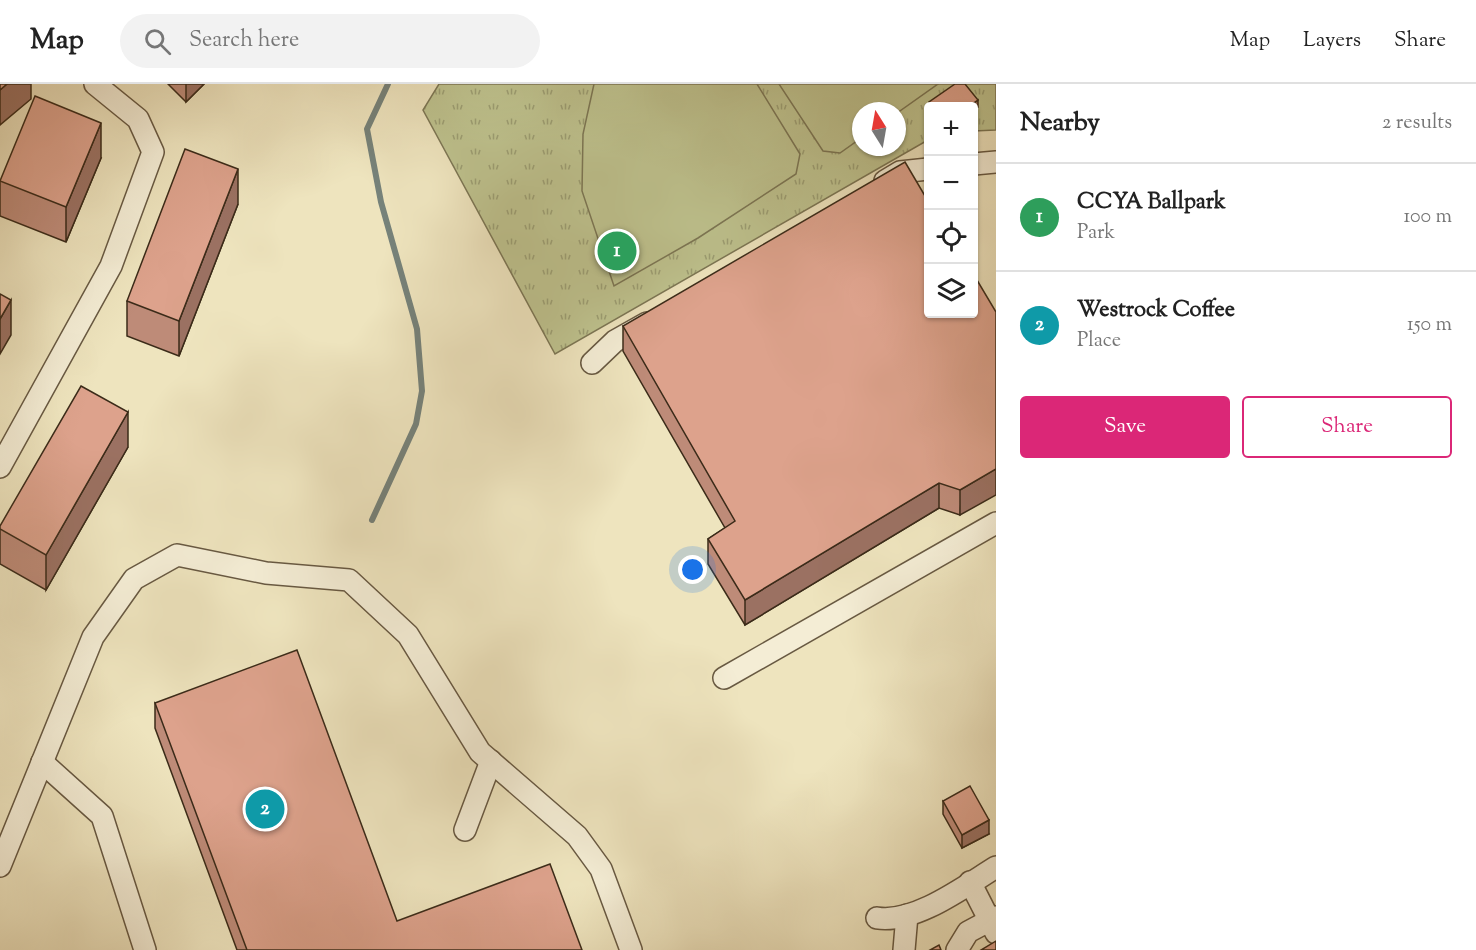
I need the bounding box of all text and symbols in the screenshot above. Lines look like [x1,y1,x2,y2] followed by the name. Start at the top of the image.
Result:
[120,14,540,68] search box
[30,21,84,61] text: Map
[141,25,174,58] icon: search
[189,25,299,57] text: Search here
[1230,26,1270,56] text: Map
[1303,26,1361,56] text: Layers
[1394,26,1446,56] text: Share
[852,102,906,156] north arrow
[924,102,978,318] map controls
[924,102,978,156] button: +
[1020,105,1100,142] text: Nearby
[1382,109,1452,138] text: 2 results
[924,156,978,210] button: −
[1077,187,1226,219] text: CCYA Ballpark
[1036,203,1043,232] text: 1
[1403,203,1452,232] text: 100 m
[924,210,978,264] button: locate
[1077,219,1115,248] text: Park
[598,228,636,274] pin: 1
[924,264,978,318] button: layers
[1077,295,1235,327] text: Westrock Coffee
[1035,311,1044,340] text: 2
[1407,311,1452,340] text: 150 m
[1077,327,1121,356] text: Place
[1020,396,1230,458] button: Save
[1242,396,1452,458] button: Share
[678,555,707,584] your location
[246,786,284,832] pin: 2

